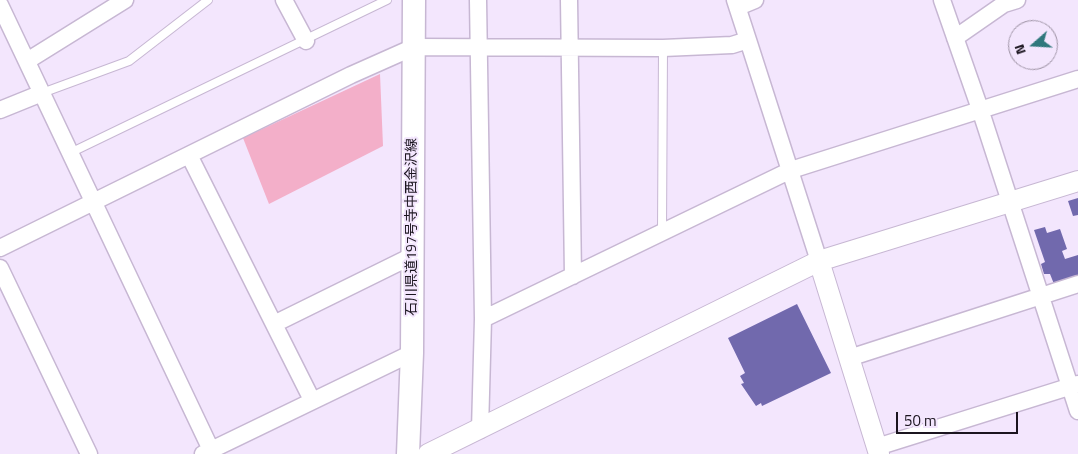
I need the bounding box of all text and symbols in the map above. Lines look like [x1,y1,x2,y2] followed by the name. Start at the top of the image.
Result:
[1008,20,1058,70] north arrow
[1008,42,1031,58] text: N
[405,138,421,316] street label: 石川県道197号寺中西金沢線
[898,402,1020,434] scale bar
[904,409,937,432] text: 50 m

